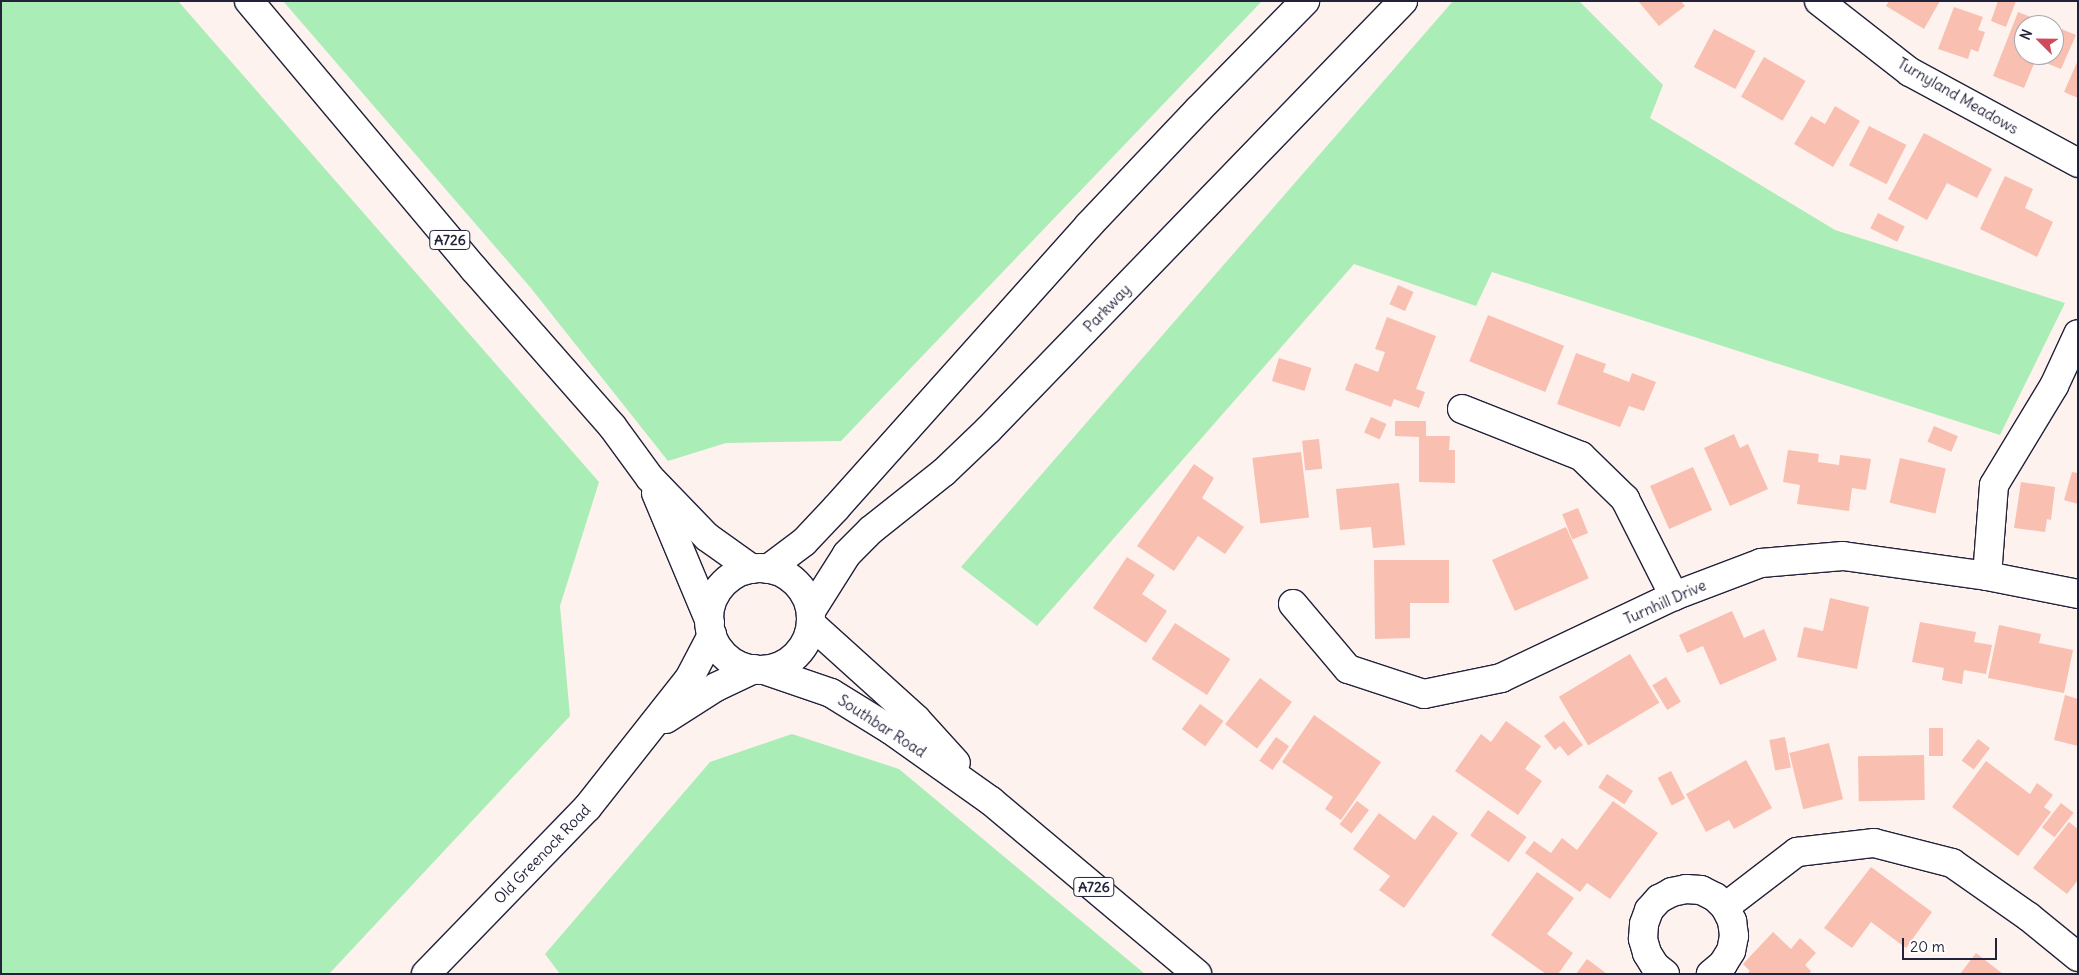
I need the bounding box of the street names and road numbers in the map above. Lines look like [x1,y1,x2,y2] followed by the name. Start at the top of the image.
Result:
[1894,54,2022,138] street label: Turnyland Meadows
[429,228,471,252] road number: A726
[1080,280,1134,336] street label: Parkway
[1621,576,1709,628] street label: Turnhill Drive
[835,691,929,761] street label: Southbar Road
[490,801,594,907] street label: Old Greenock Road
[1073,876,1115,899] road number: A726

